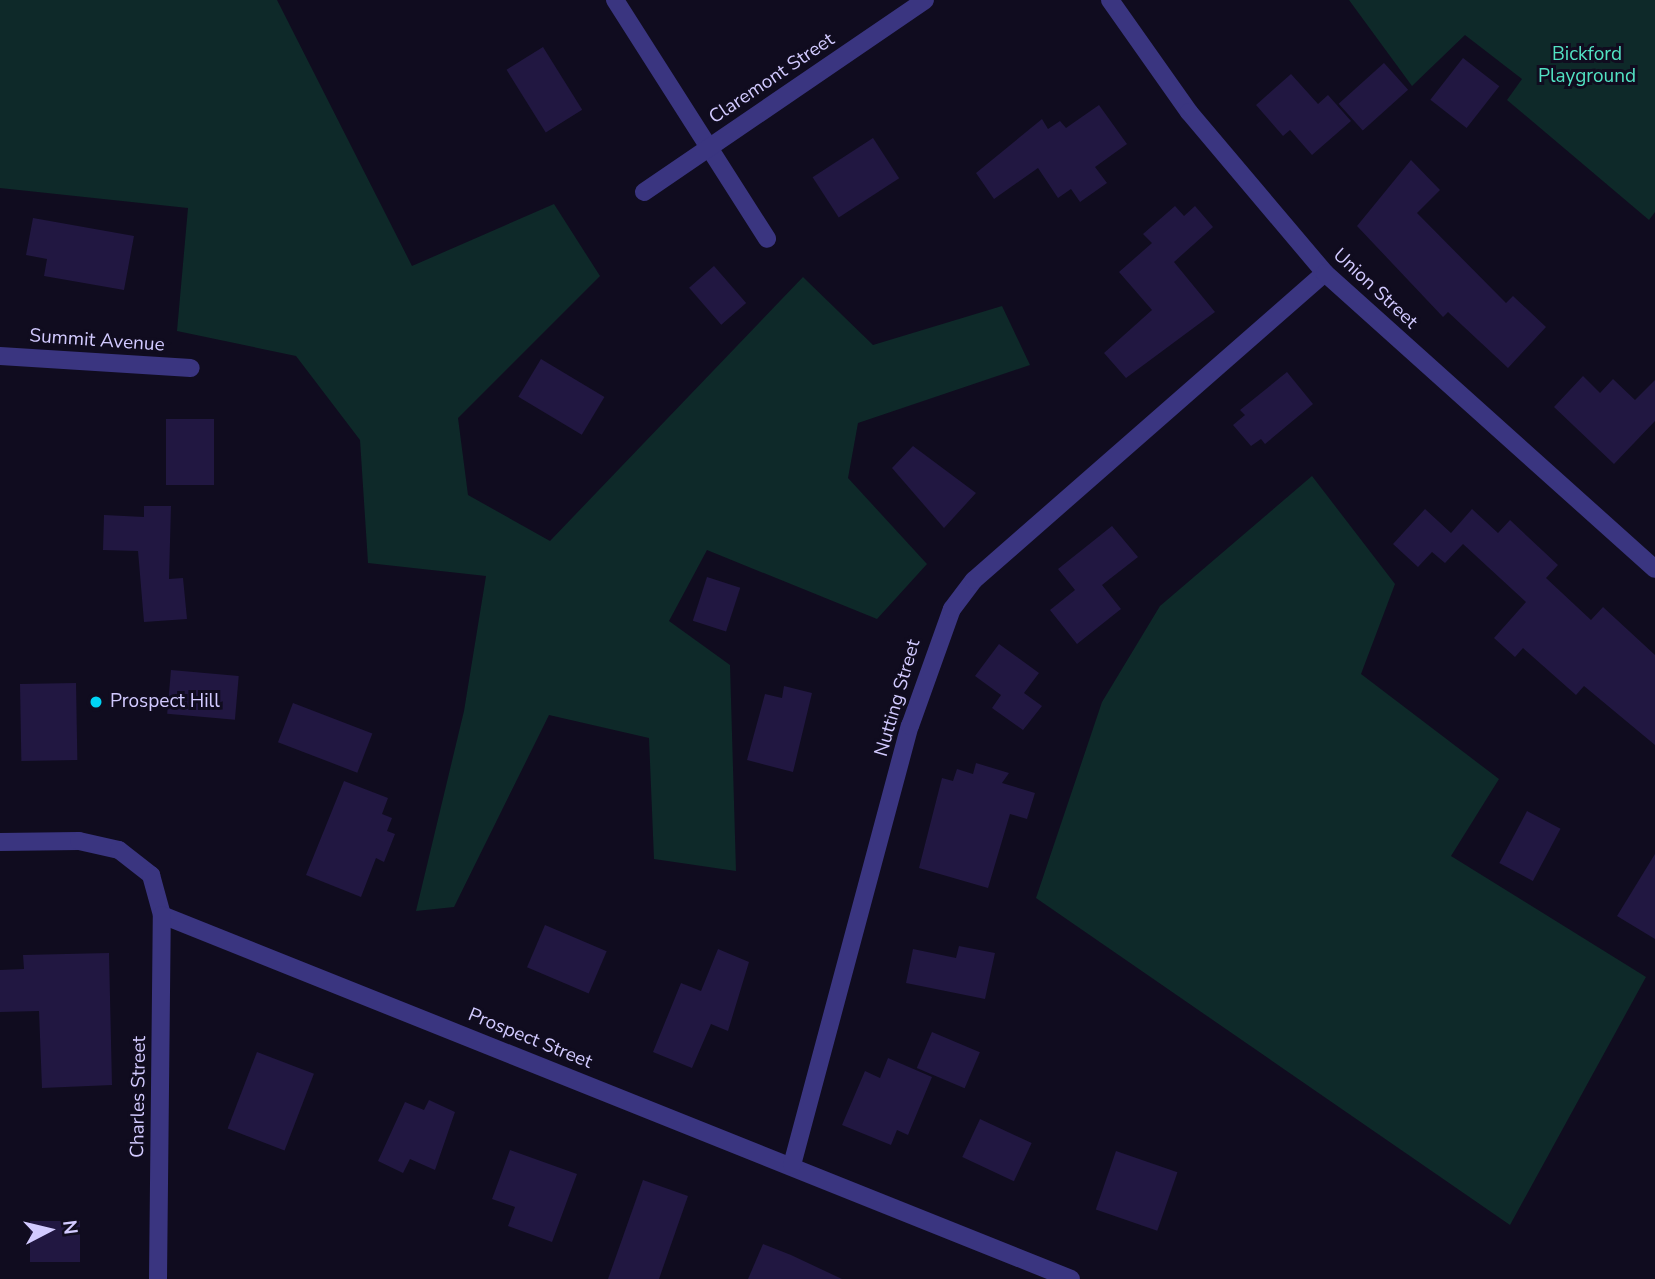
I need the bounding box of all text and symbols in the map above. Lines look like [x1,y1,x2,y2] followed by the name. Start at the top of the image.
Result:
[705,29,839,129] street label: Claremont Street
[1538,44,1636,88] park label: Bickford Playground
[1328,244,1422,334] street label: Union Street
[29,325,165,357] street label: Summit Avenue
[870,637,926,759] street label: Nutting Street
[110,691,220,713] place label: Prospect Hill
[88,694,104,710] marker: Prospect Hill
[465,1004,595,1074] street label: Prospect Street
[127,1036,151,1158] street label: Charles Street
[14,1195,84,1265] north arrow
[56,1219,84,1236] text: N

